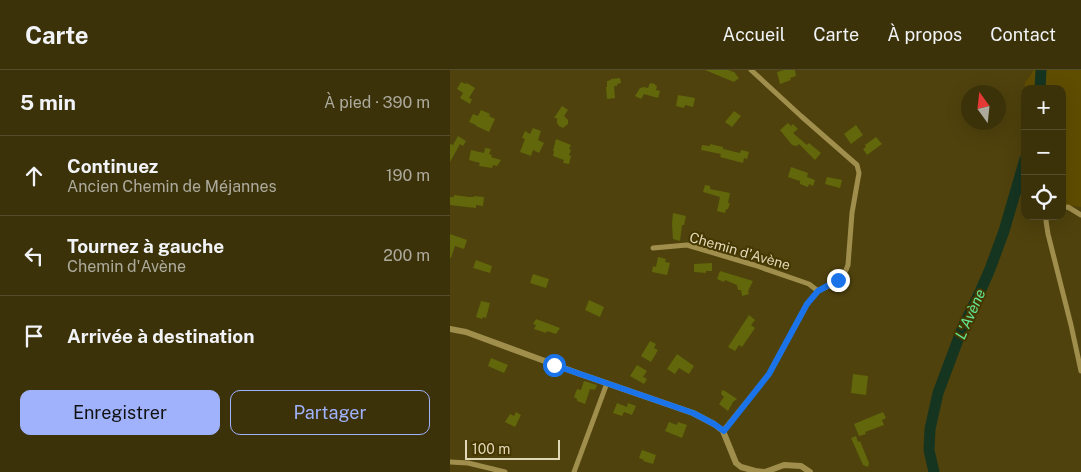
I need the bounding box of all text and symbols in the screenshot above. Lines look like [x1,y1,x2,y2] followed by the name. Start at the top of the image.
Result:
[25,21,89,49] text: Carte
[723,24,785,45] text: Accueil
[813,24,859,45] text: Carte
[887,24,962,45] text: À propos
[990,24,1056,45] text: Contact
[961,85,1006,130] north arrow
[1021,85,1066,220] map controls
[1021,85,1066,130] button: +
[20,90,76,115] text: 5 min
[324,93,430,112] text: À pied · 390 m
[1021,130,1066,175] button: −
[67,155,158,177] text: Continuez
[20,162,48,190] icon: ahead
[386,166,430,185] text: 190 m
[1021,175,1066,220] button: locate
[67,177,277,196] text: Ancien Chemin de Méjannes
[688,229,792,273] street label: Chemin d'Avène
[67,235,224,257] text: Tournez à gauche
[20,242,48,270] icon: left
[383,246,430,265] text: 200 m
[67,257,186,276] text: Chemin d'Avène
[827,269,850,292] route end
[951,286,989,342] water label: L'Avène
[20,322,48,350] icon: arrive
[67,325,255,347] text: Arrivée à destination
[543,354,566,377] route start
[20,390,220,435] button: Enregistrer
[230,390,430,435] button: Partager
[465,437,560,460] scale bar
[472,441,510,457] text: 100 m

